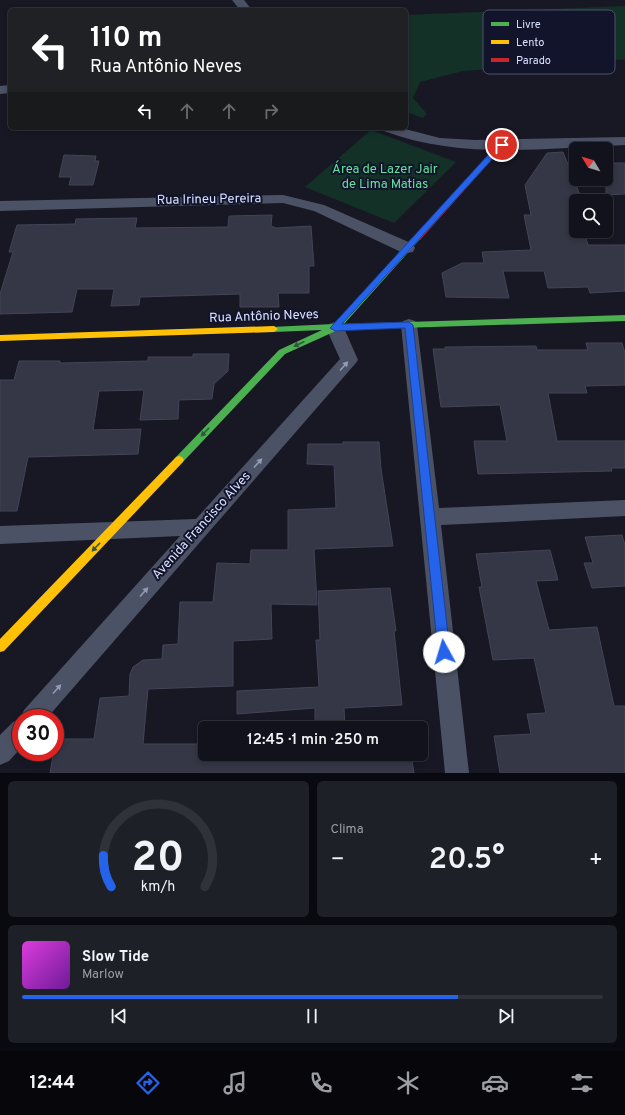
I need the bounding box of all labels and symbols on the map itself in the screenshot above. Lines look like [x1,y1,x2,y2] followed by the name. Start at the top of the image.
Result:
[483,10,615,74] legend
[516,18,541,32] text: Livre
[516,36,544,50] text: Lento
[516,54,551,68] text: Parado
[485,128,519,162] pin
[569,142,613,186] north arrow
[332,160,438,193] park label: Área de Lazer Jair de Lima Matias
[157,191,261,209] street label: Rua Irineu Pereira
[209,307,319,327] street label: Rua Antônio Neves
[294,341,305,347] one-way arrow
[340,361,349,371] one-way arrow
[200,427,210,437] one-way arrow
[253,458,263,468] one-way arrow
[149,469,255,583] street label: Avenida Francisco Alves
[92,542,101,551] one-way arrow
[139,586,148,597] one-way arrow
[423,631,465,673] position arrow
[53,684,62,694] one-way arrow
[12,709,64,761] speed limit sign: 30

